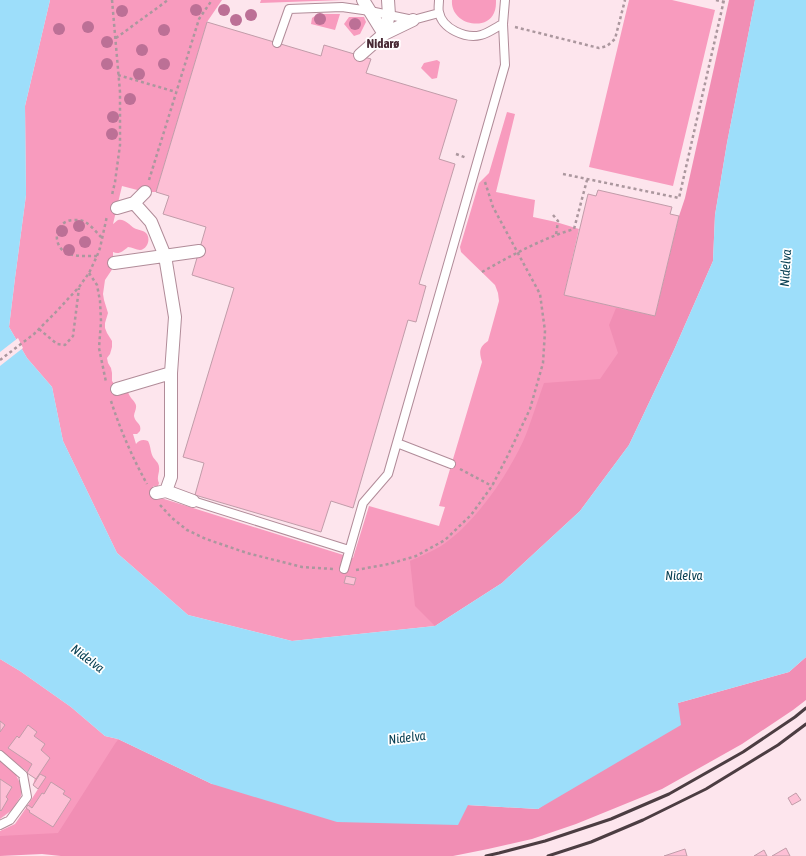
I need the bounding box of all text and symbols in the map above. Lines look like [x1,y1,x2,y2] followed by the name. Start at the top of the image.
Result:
[367,36,399,51] district label: Nidarø
[777,249,794,287] water label: Nidelva
[665,568,703,583] water label: Nidelva
[68,641,107,676] water label: Nidelva
[388,728,426,747] water label: Nidelva

